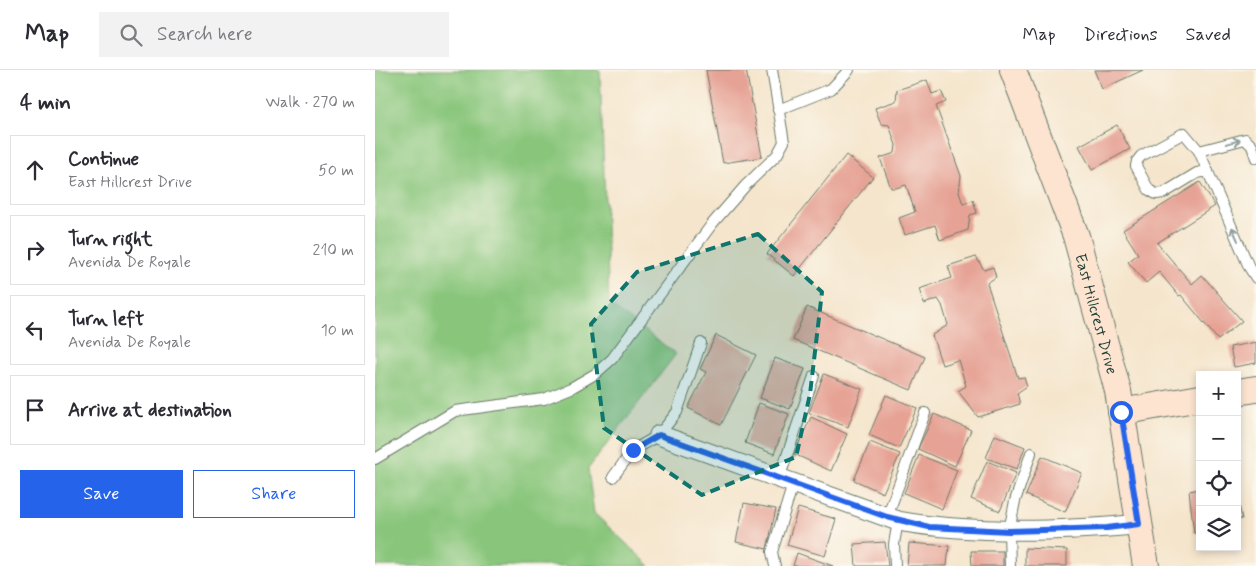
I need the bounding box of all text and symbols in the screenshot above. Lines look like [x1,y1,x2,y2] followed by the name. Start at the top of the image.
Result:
[99,12,449,57] search box
[25,19,69,50] text: Map
[117,21,145,49] icon: search
[157,22,253,47] text: Search here
[1023,23,1056,47] text: Map
[1084,23,1158,47] text: Directions
[1186,23,1231,47] text: Saved
[20,89,71,117] text: 4 min
[266,92,355,113] text: Walk · 270 m
[1224,137,1240,146] one-way arrow
[68,147,139,172] text: Continue
[21,156,49,184] icon: ahead
[318,160,354,181] text: 50 m
[68,172,192,193] text: East Hillcrest Drive
[68,227,152,252] text: Turn right
[1229,227,1239,242] one-way arrow
[21,236,49,264] icon: right
[313,240,354,261] text: 210 m
[1069,251,1122,377] street label: East Hillcrest Drive
[68,252,191,273] text: Avenida De Royale
[68,307,144,332] text: Turn left
[21,316,49,344] icon: left
[321,320,354,341] text: 10 m
[68,332,191,353] text: Avenida De Royale
[1196,371,1241,551] map controls
[1196,371,1241,416] button: +
[21,396,49,424] icon: arrive
[68,398,232,423] text: Arrive at destination
[1110,401,1133,424] route start
[1196,416,1241,461] button: −
[622,439,645,462] route end
[1196,461,1241,506] button: locate
[20,470,183,518] button: Save
[193,470,355,518] button: Share
[1196,506,1241,551] button: layers

